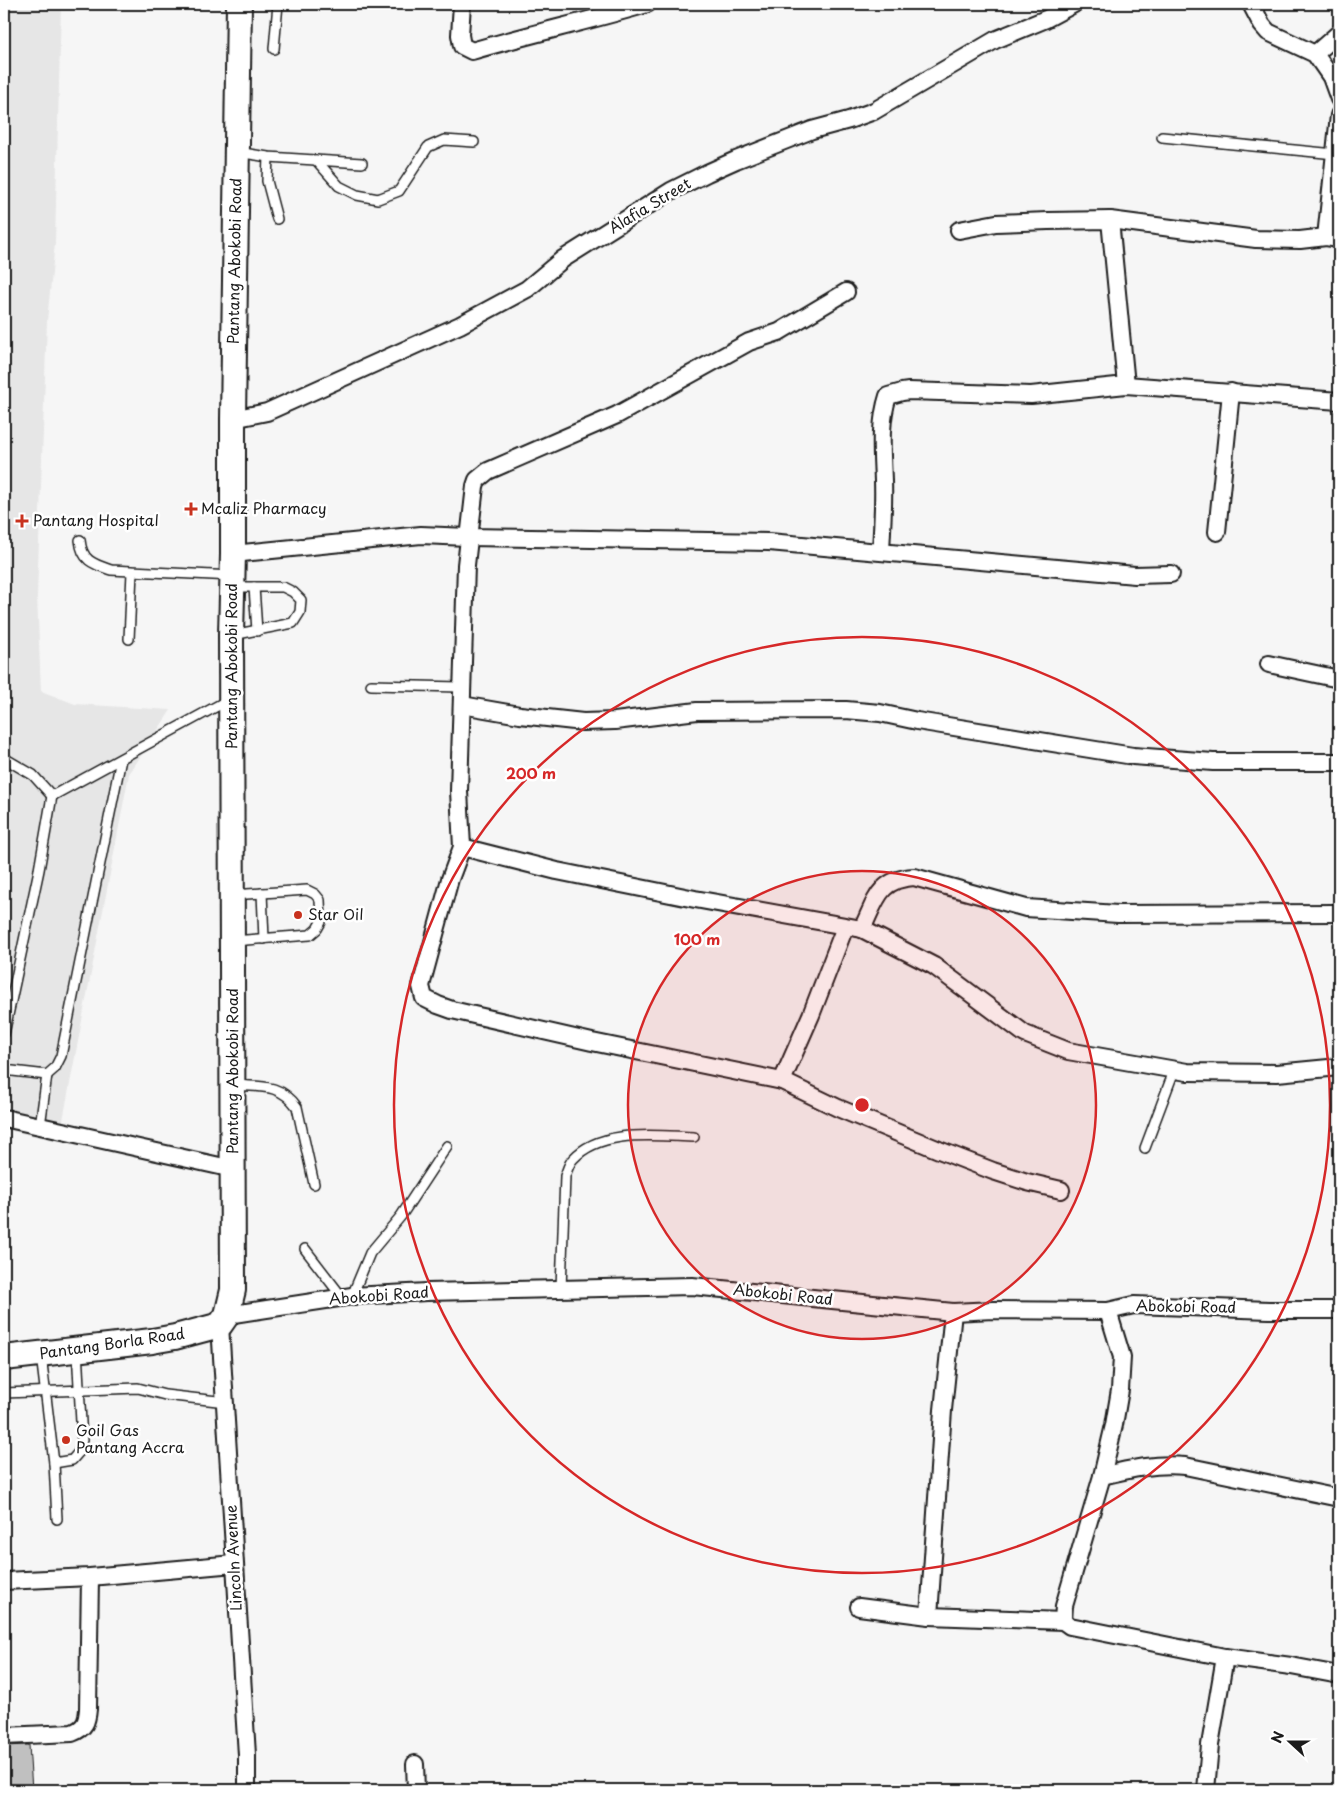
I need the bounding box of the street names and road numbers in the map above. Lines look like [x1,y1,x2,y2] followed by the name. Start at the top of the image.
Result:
[604,171,695,238] street label: Alafia Street
[221,178,246,344] street label: Pantang Abokobi Road
[219,583,242,749] street label: Pantang Abokobi Road
[220,988,243,1154] street label: Pantang Abokobi Road
[732,1277,834,1310] street label: Abokobi Road
[328,1280,430,1309] street label: Abokobi Road
[1136,1293,1236,1318] street label: Abokobi Road
[38,1321,186,1364] street label: Pantang Borla Road
[218,1504,247,1612] street label: Lincoln Avenue

